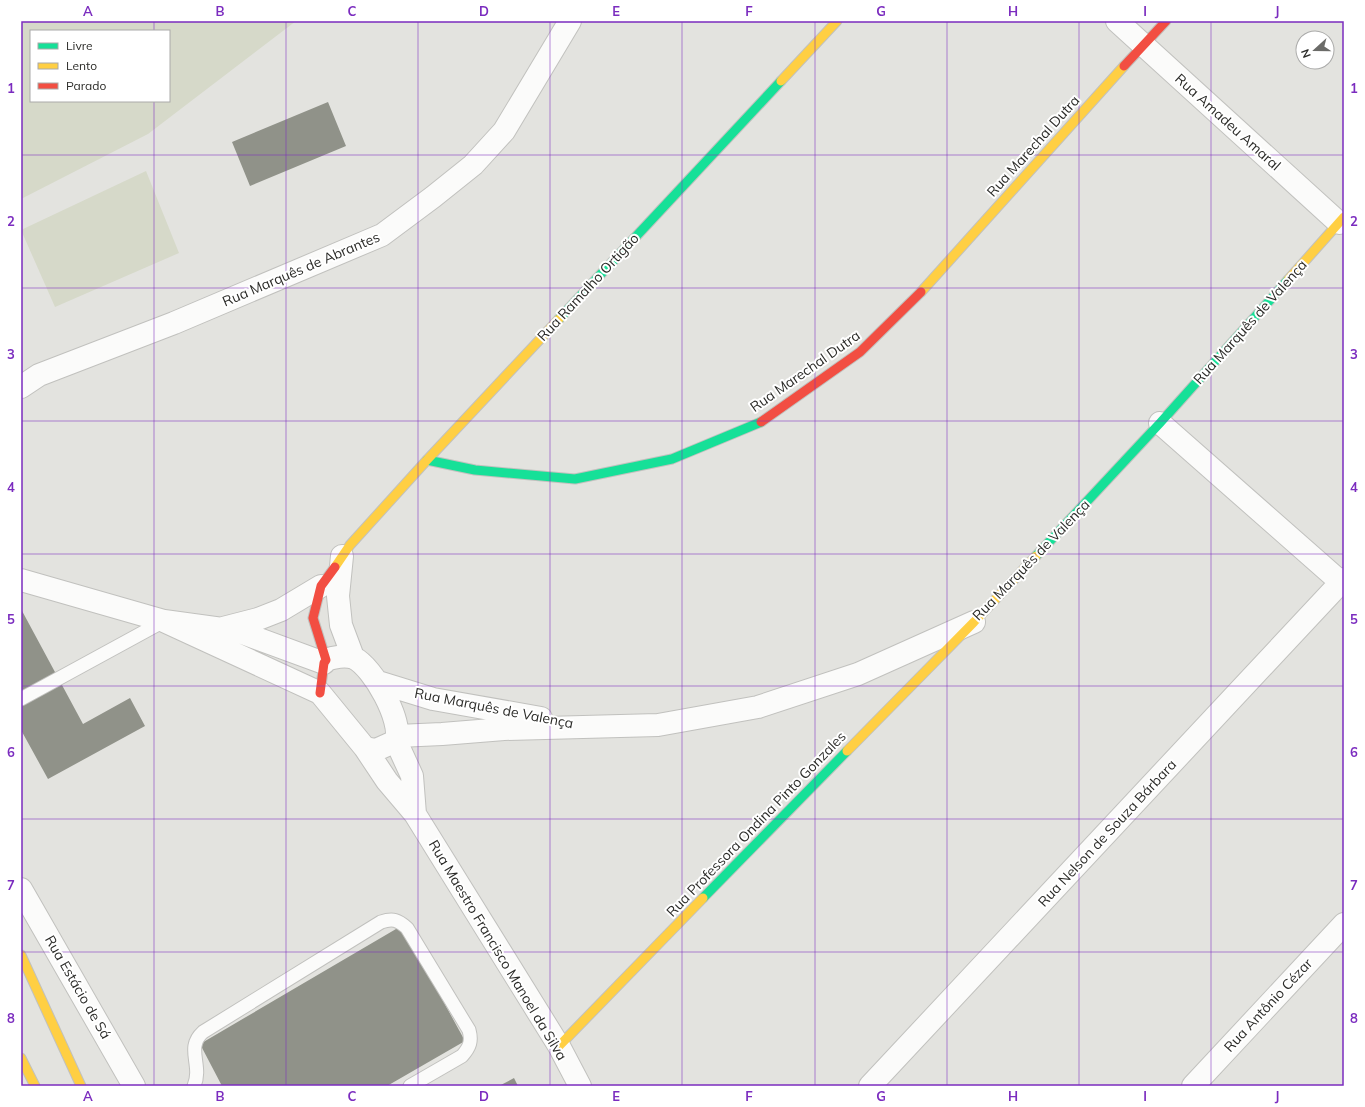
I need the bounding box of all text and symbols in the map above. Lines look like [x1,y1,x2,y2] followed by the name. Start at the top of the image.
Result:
[83,3,93,19] text: A
[216,3,225,19] text: B
[348,3,357,19] text: C
[479,3,489,19] text: D
[612,3,620,19] text: E
[745,3,753,19] text: F
[876,3,886,19] text: G
[1008,3,1018,19] text: H
[1143,3,1147,19] text: I
[1275,3,1279,19] text: J
[30,30,170,102] legend
[1295,30,1335,70] north arrow
[66,38,93,53] text: Livre
[1298,47,1314,60] text: N
[66,58,97,73] text: Lento
[1171,70,1285,174] street label: Rua Amadeu Amaral
[66,78,106,93] text: Parado
[7,80,15,96] text: 1
[1350,80,1358,96] text: 1
[983,92,1083,200] street label: Rua Marechal Dutra
[7,213,15,229] text: 2
[1350,213,1358,229] text: 2
[220,228,382,310] street label: Rua Marquês de Abrantes
[533,229,643,345] street label: Rua Ramalho Ortigão
[1189,256,1311,388] street label: Rua Marquês de Valença
[747,326,863,416] street label: Rua Marechal Dutra
[7,346,15,362] text: 3
[1350,346,1358,362] text: 3
[7,479,15,495] text: 4
[1350,479,1358,495] text: 4
[968,496,1094,624] street label: Rua Marquês de Valença
[7,611,15,627] text: 5
[1350,611,1358,627] text: 5
[413,684,575,732] street label: Rua Marquês de Valença
[662,727,850,920] street label: Rua Professora Ondina Pinto Gonzales
[7,744,15,760] text: 6
[1350,744,1358,760] text: 6
[1034,756,1180,910] street label: Rua Nelson de Souza Bárbara
[425,837,571,1063] street label: Rua Maestro Francisco Manoel da Silva
[7,877,15,893] text: 7
[1350,877,1358,893] text: 7
[41,932,115,1042] street label: Rua Estácio de Sá
[1220,954,1317,1056] street label: Rua Antônio Cézar
[7,1010,15,1026] text: 8
[1350,1010,1358,1026] text: 8
[83,1088,93,1104] text: A
[216,1088,225,1104] text: B
[348,1088,357,1104] text: C
[479,1088,489,1104] text: D
[612,1088,620,1104] text: E
[745,1088,753,1104] text: F
[876,1088,886,1104] text: G
[1008,1088,1018,1104] text: H
[1143,1088,1147,1104] text: I
[1275,1088,1279,1104] text: J

